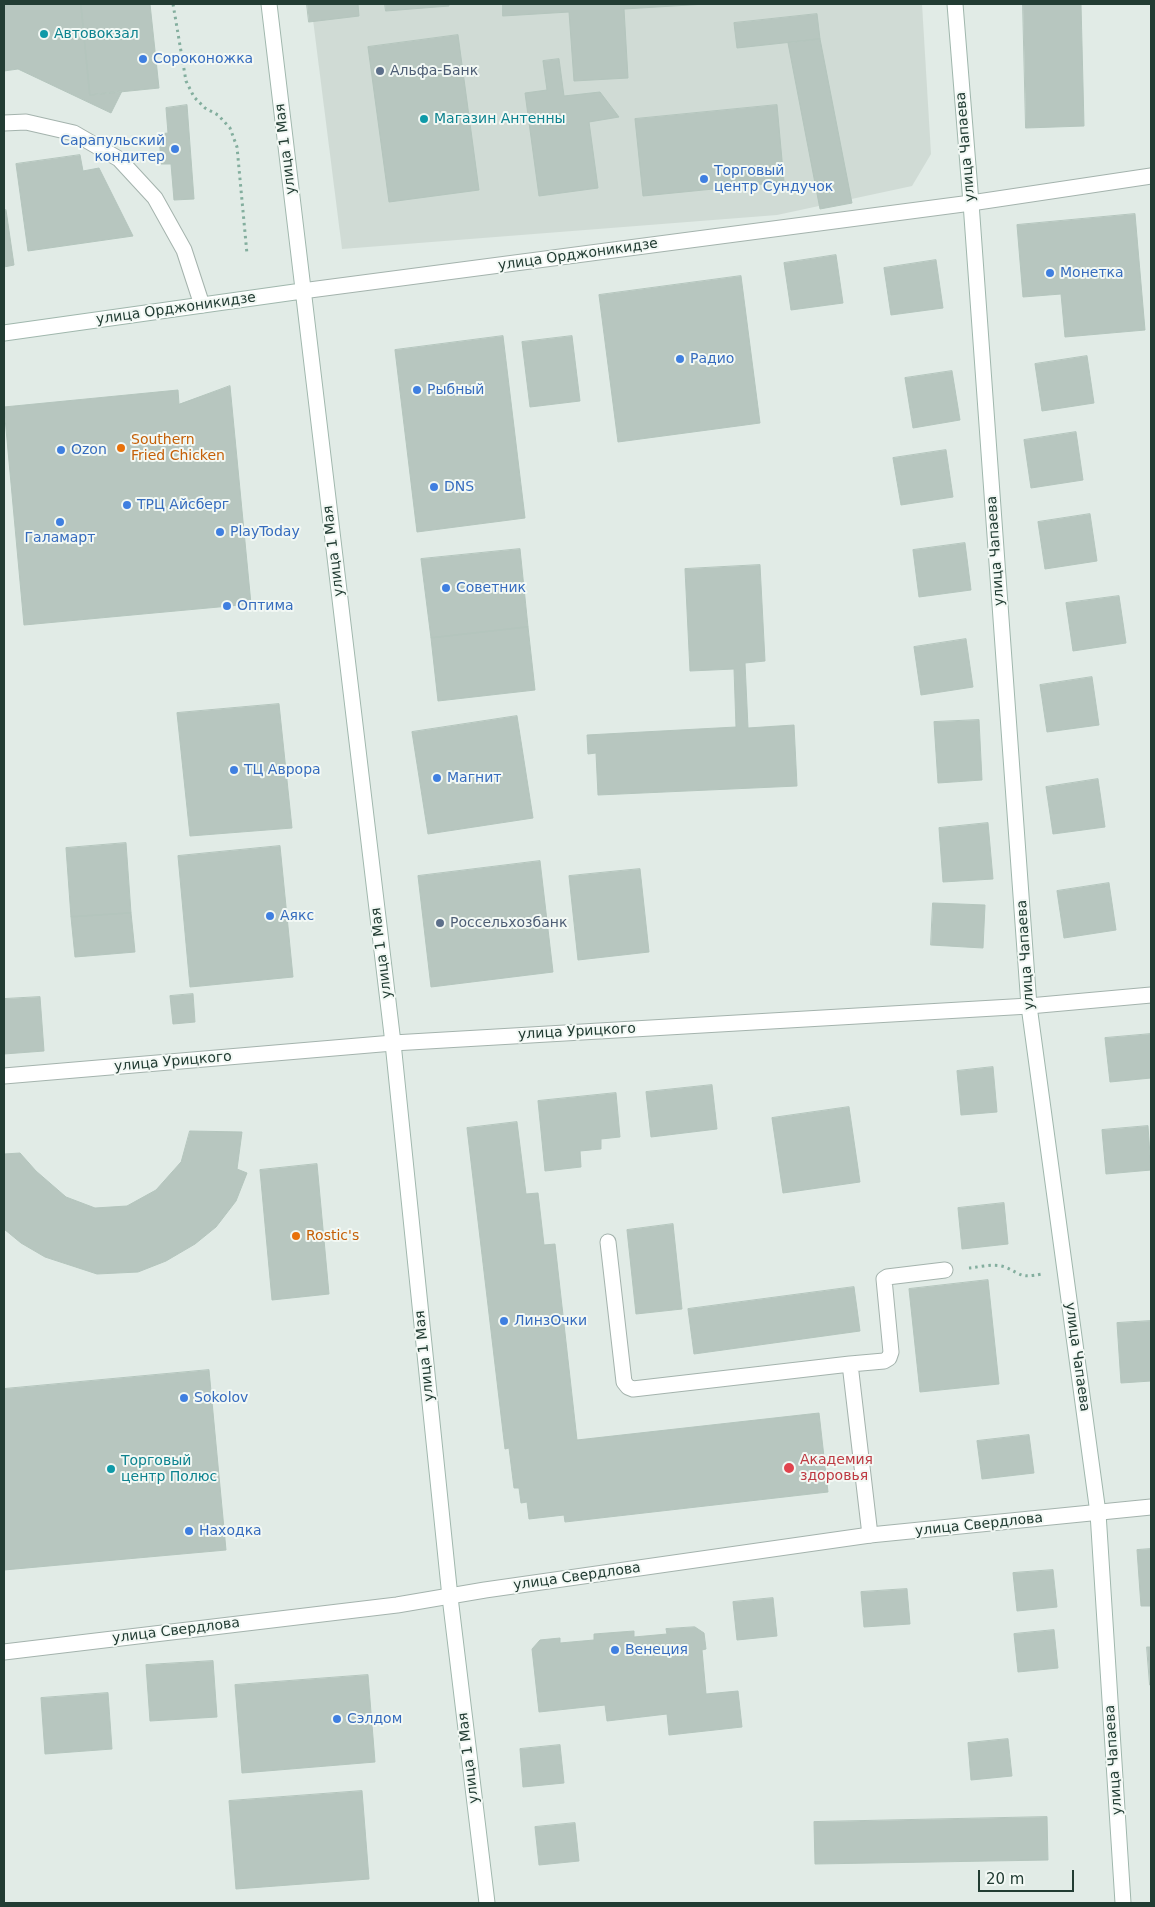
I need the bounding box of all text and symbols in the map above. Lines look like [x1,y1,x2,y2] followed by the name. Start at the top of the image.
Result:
[54,26,139,42] place label: Автовокзал
[38,28,50,40] marker: Автовокзал
[153,51,253,67] place label: Сороконожка
[137,53,149,65] marker: Сороконожка
[390,63,478,79] place label: Альфа-Банк
[374,65,386,77] marker: Альфа-Банк
[953,91,979,203] street label: улица Чапаева
[272,103,300,195] street label: улица 1 Мая
[434,111,566,127] place label: Магазин Антенны
[418,113,430,125] marker: Магазин Антенны
[60,133,165,166] place label: Сарапульский кондитер
[169,143,181,155] marker: Сарапульский кондитер
[714,163,833,196] place label: Торговый центр Сундучок
[698,173,710,185] marker: Торговый центр Сундучок
[497,235,659,275] street label: улица Орджоникидзе
[1060,265,1124,281] place label: Монетка
[1044,267,1056,279] marker: Монетка
[95,289,257,329] street label: улица Орджоникидзе
[690,351,734,367] place label: Радио
[674,353,686,365] marker: Радио
[427,382,484,398] place label: Рыбный
[411,384,423,396] marker: Рыбный
[131,432,225,464] place label: Southern Fried Chicken
[71,442,107,458] place label: Ozon
[115,442,127,454] marker: Southern Fried Chicken
[55,444,67,456] marker: Ozon
[444,479,474,495] place label: DNS
[428,481,440,493] marker: DNS
[984,495,1008,607] street label: улица Чапаева
[137,497,229,513] place label: ТРЦ Айсберг
[121,499,133,511] marker: ТРЦ Айсберг
[320,505,348,597] street label: улица 1 Мая
[54,516,66,528] marker: Галамарт
[230,524,300,540] place label: PlayToday
[214,526,226,538] marker: PlayToday
[25,530,95,546] place label: Галамарт
[456,580,526,596] place label: Советник
[440,582,452,594] marker: Советник
[237,598,294,614] place label: Оптима
[221,600,233,612] marker: Оптима
[244,762,321,778] place label: ТЦ Аврора
[228,764,240,776] marker: ТЦ Аврора
[447,770,501,786] place label: Магнит
[431,772,443,784] marker: Магнит
[1014,899,1038,1011] street label: улица Чапаева
[368,907,396,999] street label: улица 1 Мая
[280,908,314,924] place label: Аякс
[264,910,276,922] marker: Аякс
[450,915,567,931] place label: Россельхозбанк
[434,917,446,929] marker: Россельхозбанк
[518,1021,636,1043] street label: улица Урицкого
[114,1048,232,1076] street label: улица Урицкого
[306,1228,359,1244] place label: Rostic's
[290,1230,302,1242] marker: Rostic's
[1061,1301,1093,1413] street label: улица Чапаева
[412,1310,438,1402] street label: улица 1 Мая
[514,1313,587,1329] place label: ЛинзОчки
[498,1315,510,1327] marker: ЛинзОчки
[194,1390,248,1406] place label: Sokolov
[178,1392,190,1404] marker: Sokolov
[800,1452,873,1484] place label: Академия здоровья
[121,1453,217,1485] place label: Торговый центр Полюс
[782,1461,796,1475] marker: Академия здоровья
[105,1463,117,1475] marker: Торговый центр Полюс
[914,1510,1044,1540] street label: улица Свердлова
[199,1523,262,1539] place label: Находка
[183,1525,195,1537] marker: Находка
[512,1560,642,1594] street label: улица Свердлова
[111,1615,241,1647] street label: улица Свердлова
[625,1642,688,1658] place label: Венеция
[609,1644,621,1656] marker: Венеция
[1102,1704,1126,1816] street label: улица Чапаева
[347,1711,402,1727] place label: Сэлдом
[455,1712,483,1804] street label: улица 1 Мая
[331,1713,343,1725] marker: Сэлдом
[980,1860,1076,1892] scale bar
[986,1870,1024,1888] text: 20 m

